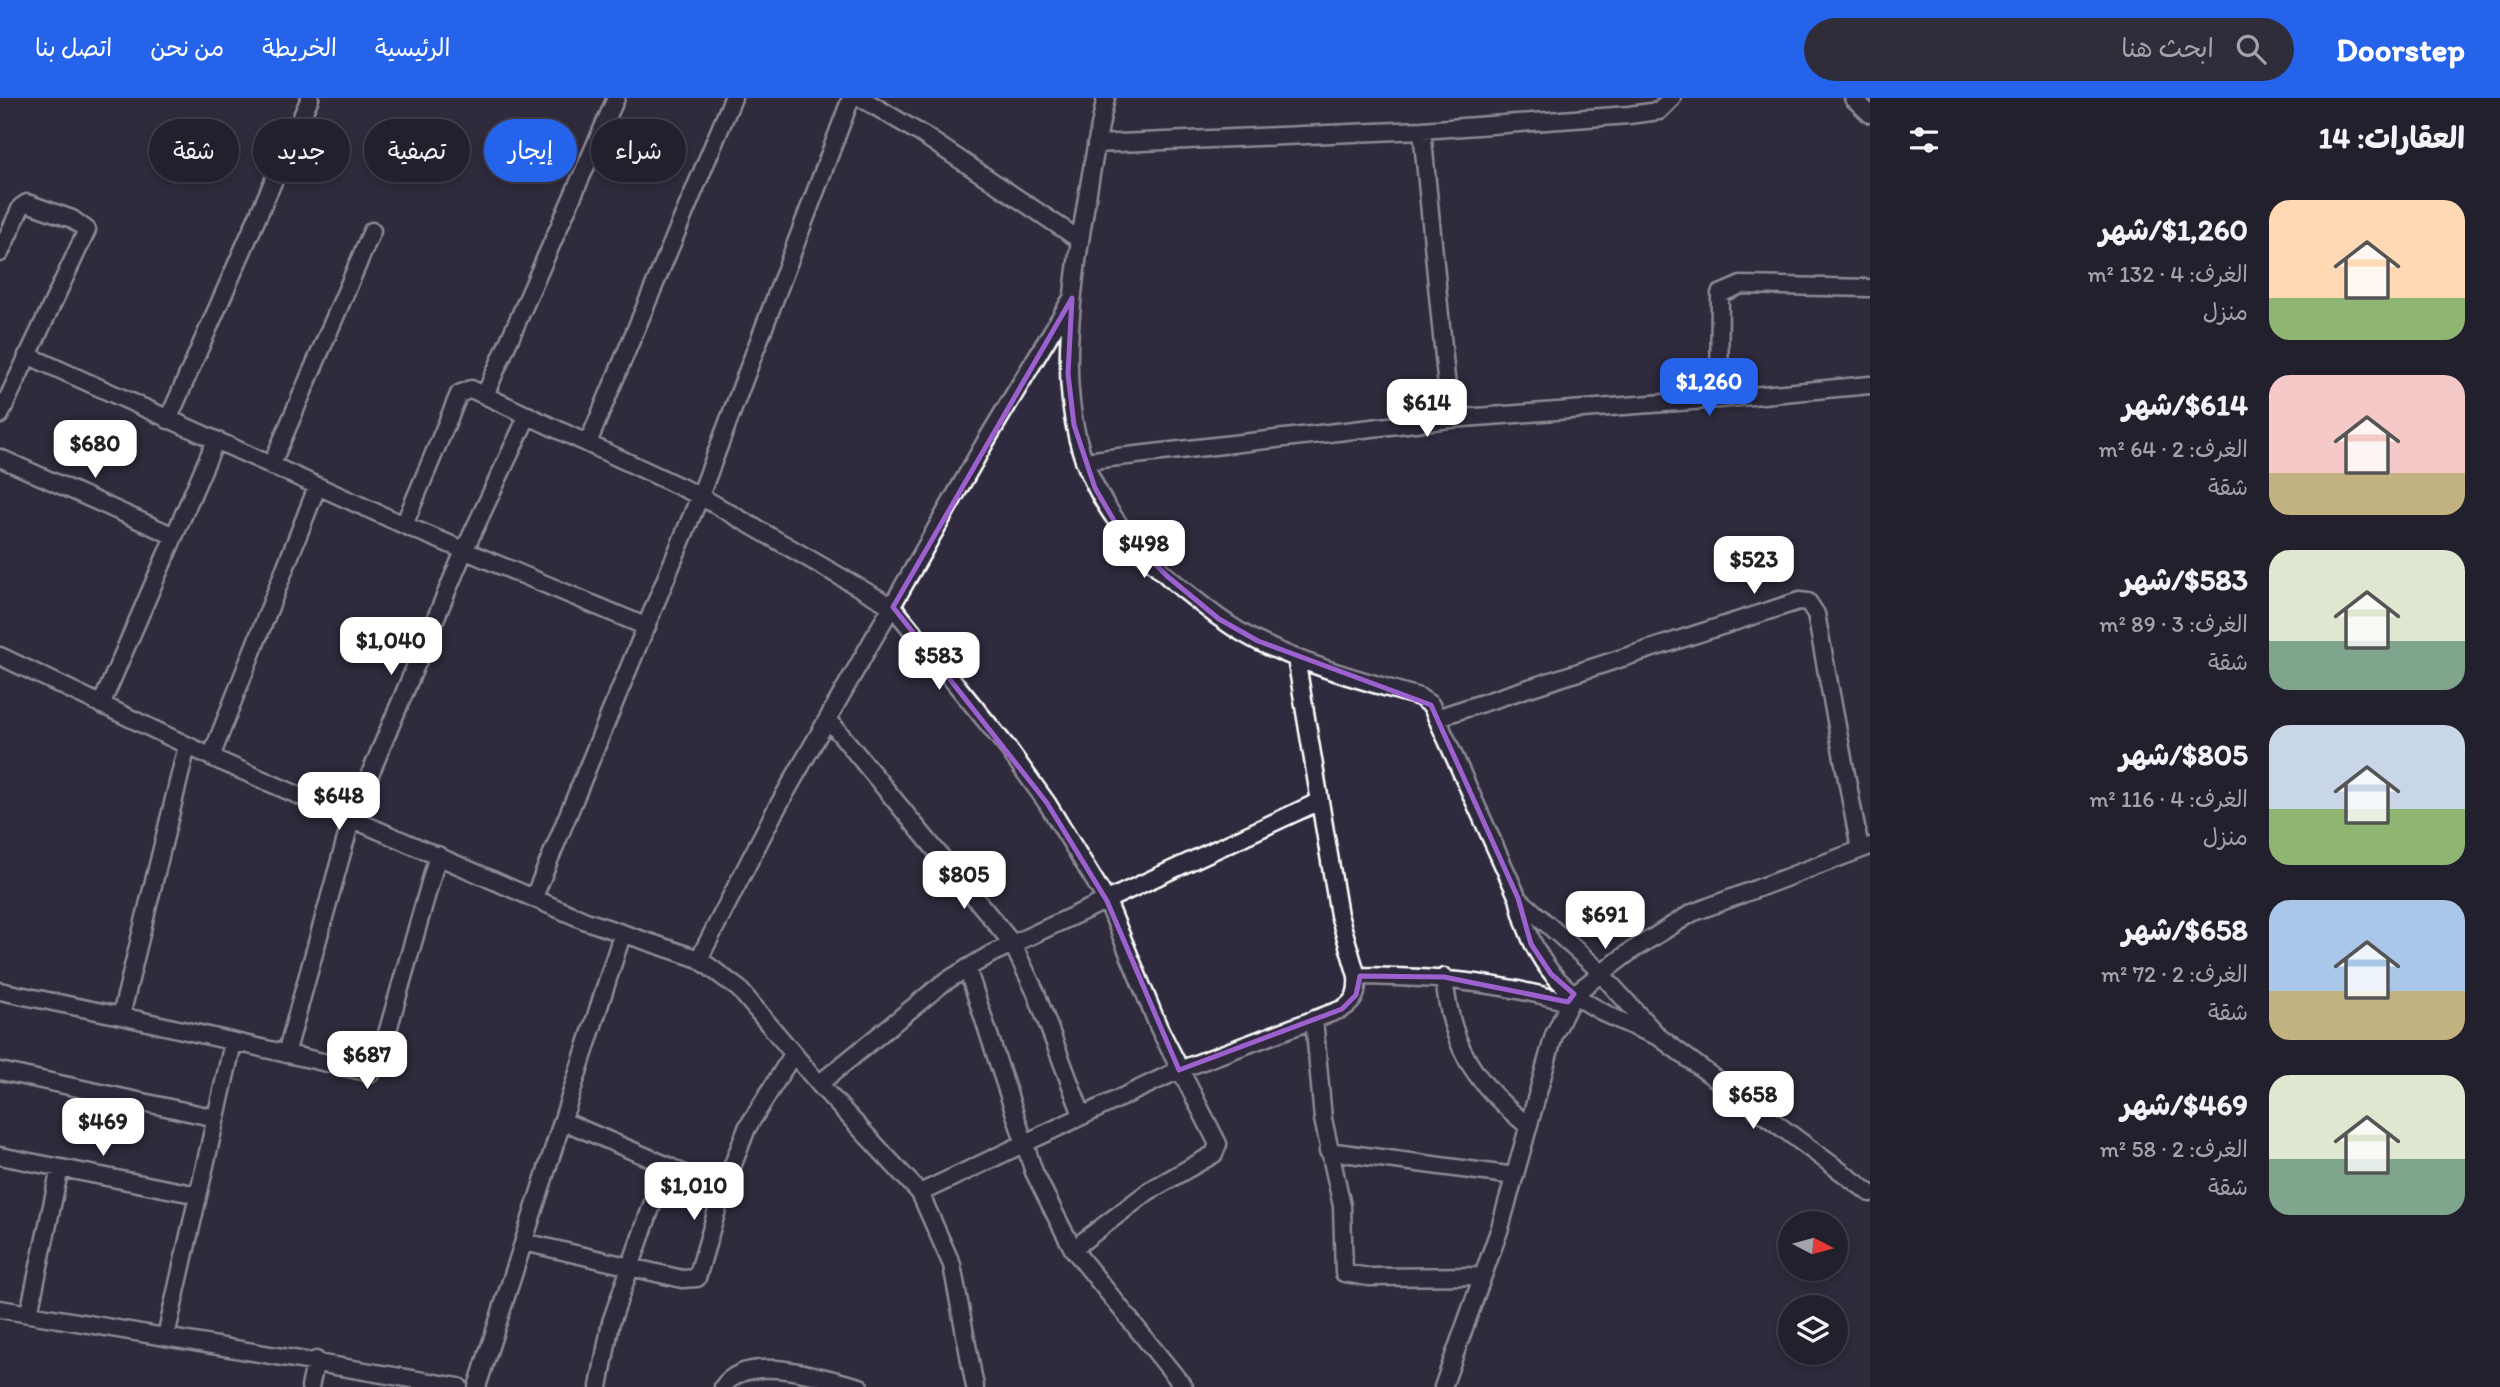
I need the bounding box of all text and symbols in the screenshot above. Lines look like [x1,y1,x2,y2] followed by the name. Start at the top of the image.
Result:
[1804,18,2294,81] search box
[2232,30,2270,68] icon: search
[2336,30,2465,69] text: Doorstep
[2121,32,2214,64] text: ابحث هنا
[35,33,112,62] text: اتصل بنا
[150,33,224,62] text: من نحن
[262,33,337,62] text: الخريطة
[375,33,450,62] text: الرئيسية
[149,119,239,182] chip: شقة
[253,119,350,182] chip: جديد
[364,119,470,182] chip: تصفية
[484,119,577,182] chip: إيجار
[591,119,686,182] chip: شراء
[2318,119,2465,156] text: العقارات: 14
[1905,121,1943,159] icon: filters
[2099,211,2248,248] text: $1,260/شهر
[2325,228,2409,312] icon: home
[2087,260,2248,288] text: الغرف: 4 · 132 m²
[2203,298,2248,326] text: منزل
[1652,358,1766,418] pin: $1,260
[1676,367,1742,395] text: $1,260
[1386,380,1468,439] pin: $614
[2122,386,2248,423] text: $614/شهر
[1403,388,1451,416] text: $614
[2325,403,2409,487] icon: home
[54,420,136,480] pin: $680
[70,429,120,457] text: $680
[2098,435,2248,463] text: الغرف: 2 · 64 m²
[2208,473,2248,501] text: شقة
[1103,520,1185,580] pin: $498
[1119,529,1169,557] text: $498
[1713,536,1795,596] pin: $523
[1730,545,1778,573] text: $523
[2122,561,2248,598] text: $583/شهر
[2325,578,2409,662] icon: home
[2099,610,2248,638] text: الغرف: 3 · 89 m²
[334,618,448,677] pin: $1,040
[356,626,426,654] text: $1,040
[898,632,980,692] pin: $583
[915,641,963,669] text: $583
[2208,648,2248,676] text: شقة
[2120,736,2248,773] text: $805/شهر
[2325,753,2409,837] icon: home
[298,772,380,832] pin: $648
[314,781,364,809] text: $648
[2089,785,2248,813] text: الغرف: 4 · 116 m²
[2203,823,2248,851] text: منزل
[923,852,1005,911] pin: $805
[939,860,989,888] text: $805
[1564,892,1646,951] pin: $691
[1582,900,1628,928] text: $691
[2122,911,2248,948] text: $658/شهر
[2325,928,2409,1012] icon: home
[2101,960,2248,988] text: الغرف: 2 · 72 m²
[2208,998,2248,1026] text: شقة
[326,1032,408,1091] pin: $687
[343,1040,391,1068] text: $687
[1712,1072,1794,1131] pin: $658
[1729,1080,1777,1108] text: $658
[2121,1086,2248,1123] text: $469/شهر
[62,1098,144,1158] pin: $469
[2325,1103,2409,1187] icon: home
[78,1107,128,1135] text: $469
[2100,1135,2248,1163] text: الغرف: 2 · 58 m²
[637,1162,751,1222] pin: $1,010
[661,1171,727,1199] text: $1,010
[2208,1173,2248,1201] text: شقة
[1778,1211,1848,1281] north arrow
[1778,1211,1848,1365] map controls
[1778,1295,1848,1365] button: layers

